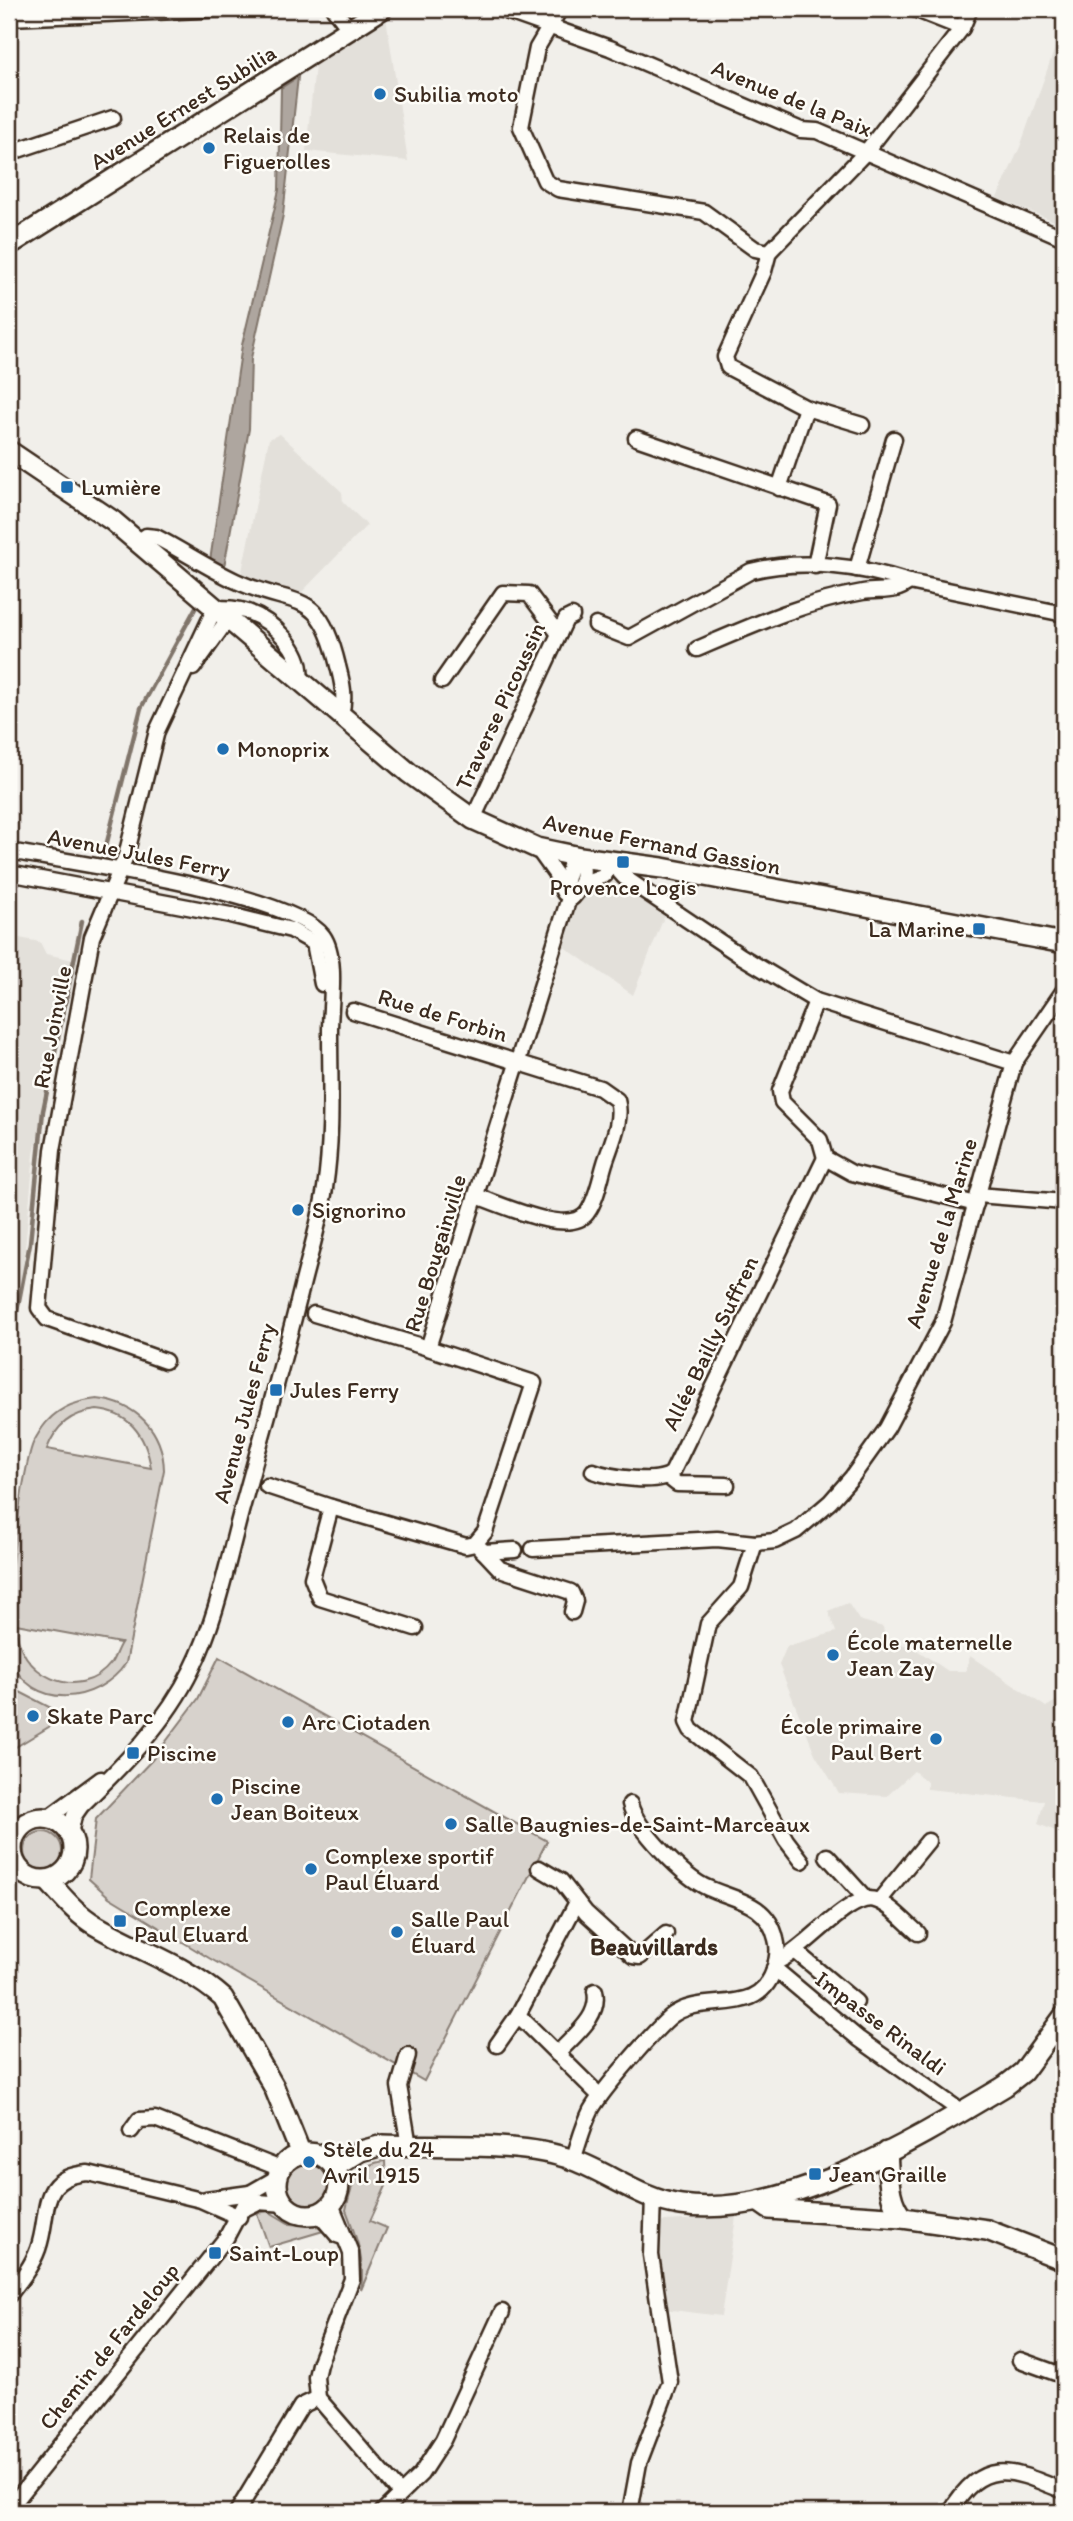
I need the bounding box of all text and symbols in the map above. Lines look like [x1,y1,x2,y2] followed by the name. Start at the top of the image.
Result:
[85,38,281,176] street label: Avenue Ernest Subilia
[708,53,876,143] street label: Avenue de la Paix
[394,80,518,108] place label: Subilia moto
[372,86,388,102] marker: Subilia moto
[223,121,331,175] place label: Relais de Figuerolles
[201,140,217,156] marker: Relais de Figuerolles
[81,473,161,501] place label: Lumière
[59,479,75,495] marker: Lumière
[449,617,551,795] street label: Traverse Picoussin
[237,735,330,763] place label: Monoprix
[215,741,231,757] marker: Monoprix
[541,807,783,881] street label: Avenue Fernand Gassion
[45,822,233,884] street label: Avenue Jules Ferry
[615,854,631,870] marker: Provence Logis
[549,873,697,901] place label: Provence Logis
[868,915,965,943] place label: La Marine
[971,921,987,937] marker: La Marine
[26,963,78,1091] street label: Rue Joinville
[375,982,511,1048] street label: Rue de Forbin
[899,1135,983,1331] street label: Avenue de la Marine
[398,1171,472,1335] street label: Rue Bougainville
[312,1196,406,1224] place label: Signorino
[290,1202,306,1218] marker: Signorino
[656,1251,764,1435] street label: Allée Bailly Suffren
[206,1320,282,1506] street label: Avenue Jules Ferry
[290,1376,399,1404] place label: Jules Ferry
[268,1382,284,1398] marker: Jules Ferry
[847,1628,1013,1682] place label: École maternelle Jean Zay
[825,1647,841,1663] marker: École maternelle Jean Zay
[47,1702,154,1730] place label: Skate Parc
[25,1708,41,1724] marker: Skate Parc
[302,1708,430,1736] place label: Arc Ciotaden
[780,1712,922,1766] place label: École primaire Paul Bert
[280,1714,296,1730] marker: Arc Ciotaden
[928,1731,944,1747] marker: École primaire Paul Bert
[147,1739,217,1767] place label: Piscine
[125,1745,141,1761] marker: Piscine
[231,1772,359,1826] place label: Piscine Jean Boiteux
[209,1791,225,1807] marker: Piscine Jean Boiteux
[465,1810,810,1838] place label: Salle Baugnies-de-Saint-Marceaux
[443,1816,459,1832] marker: Salle Baugnies-de-Saint-Marceaux
[325,1842,494,1896] place label: Complexe sportif Paul Éluard
[303,1861,319,1877] marker: Complexe sportif Paul Éluard
[134,1894,249,1948] place label: Complexe Paul Eluard
[411,1905,510,1959] place label: Salle Paul Éluard
[112,1913,128,1929] marker: Complexe Paul Eluard
[389,1924,405,1940] marker: Salle Paul Éluard
[590,1932,718,1961] district label: Beauvillards
[810,1965,952,2081] street label: Impasse Rinaldi
[323,2135,435,2189] place label: Stèle du 24 Avril 1915
[301,2154,317,2170] marker: Stèle du 24 Avril 1915
[829,2160,947,2188] place label: Jean Graille
[807,2166,823,2182] marker: Jean Graille
[229,2239,339,2267] place label: Saint-Loup
[207,2245,223,2261] marker: Saint-Loup
[33,2257,185,2435] street label: Chemin de Fardeloup

